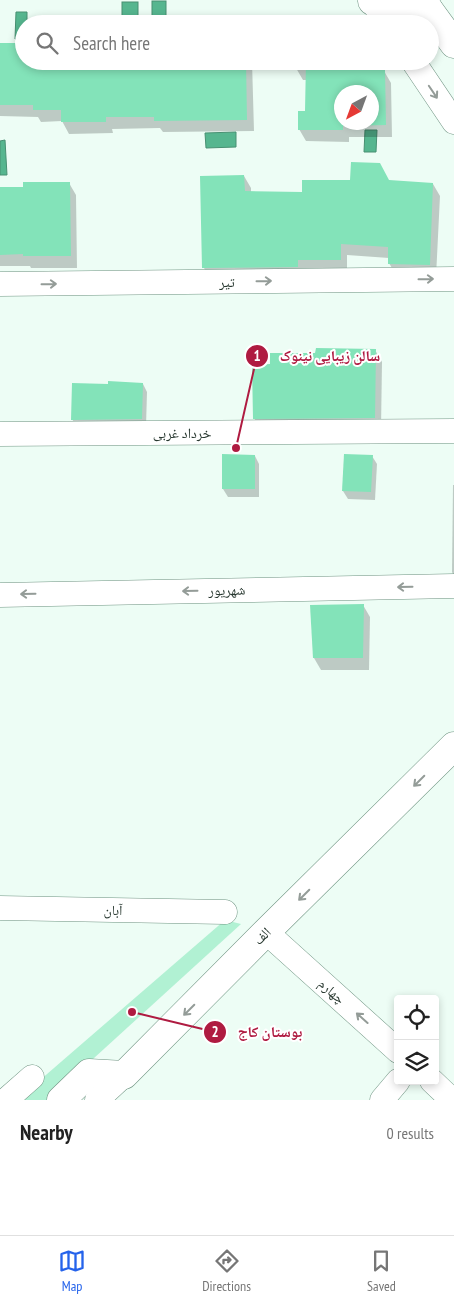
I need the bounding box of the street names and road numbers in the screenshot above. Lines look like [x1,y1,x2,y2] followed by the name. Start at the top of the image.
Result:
[218,273,235,291] street label: تیر
[153,424,211,442] street label: خرداد غربی
[207,581,246,599] street label: شهریور
[103,901,123,919] street label: آبان
[249,923,275,949] street label: الف
[314,974,349,1009] street label: چهارم

